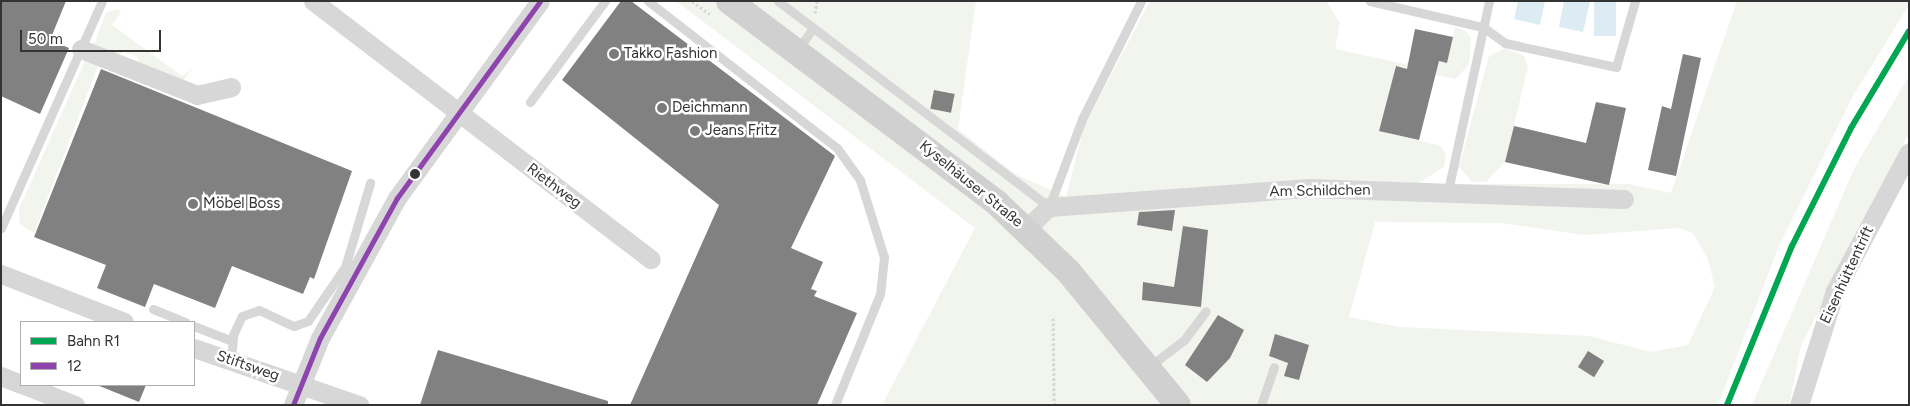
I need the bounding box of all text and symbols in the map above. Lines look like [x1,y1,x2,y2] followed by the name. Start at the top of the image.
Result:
[22,20,164,52] scale bar
[28,30,63,48] text: 50 m
[624,45,717,63] place label: Takko Fashion
[608,48,620,60] marker: Takko Fashion
[672,99,748,117] place label: Deichmann
[656,102,668,114] marker: Deichmann
[705,122,777,140] place label: Jeans Fritz
[689,125,701,137] marker: Jeans Fritz
[916,137,1026,231] street label: Kyselhäuser Straße
[523,160,585,212] street label: Riethweg
[410,169,420,179] unlabelled marker
[1269,181,1371,201] street label: Am Schildchen
[203,195,280,213] place label: Möbel Boss
[187,198,199,210] marker: Möbel Boss
[1816,223,1878,327] street label: Eisenhüttentrift
[20,321,195,386] legend
[67,332,120,350] text: Bahn R1
[214,347,282,385] street label: Stiftsweg
[67,357,82,375] text: 12

